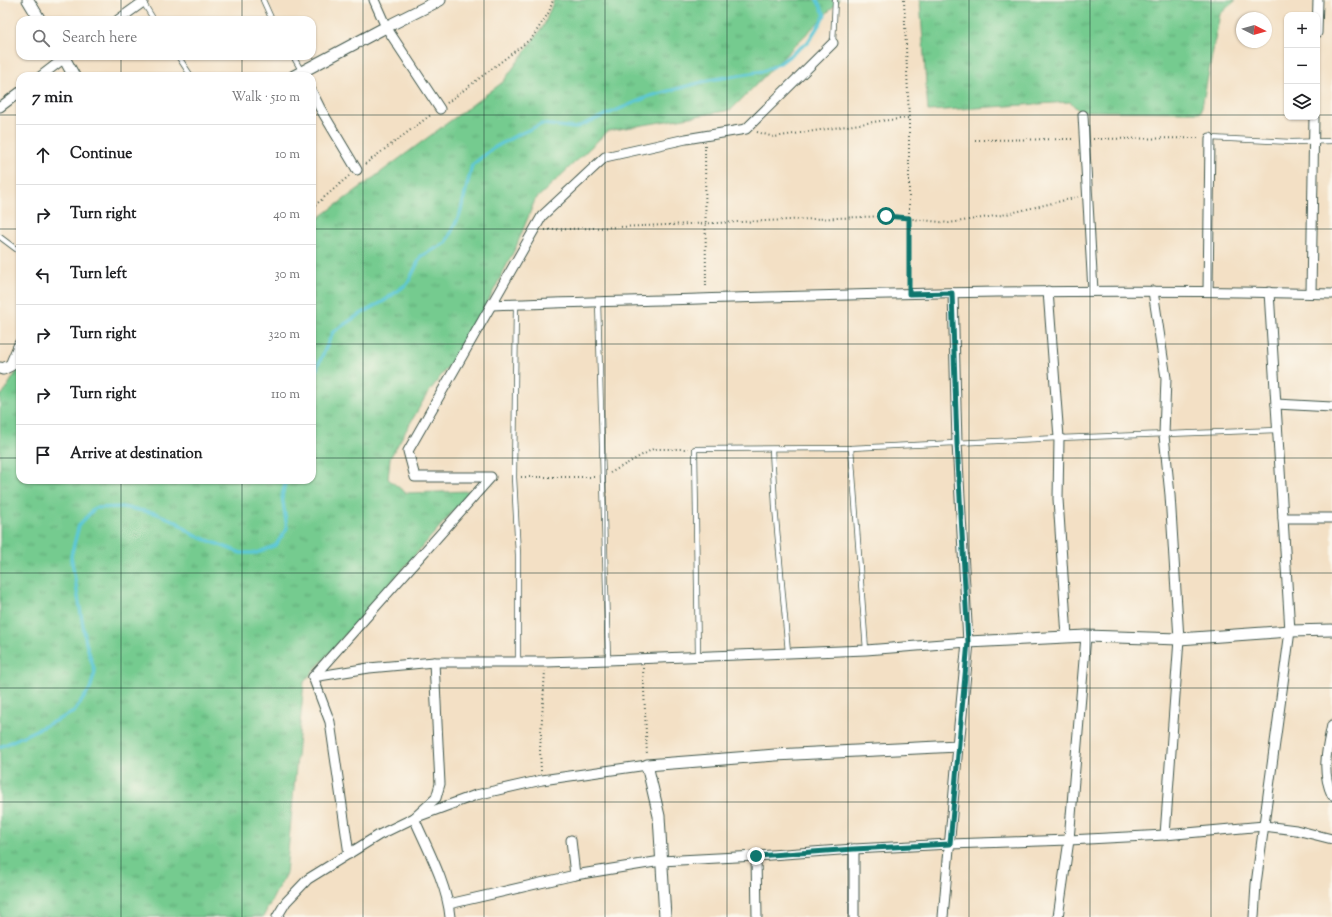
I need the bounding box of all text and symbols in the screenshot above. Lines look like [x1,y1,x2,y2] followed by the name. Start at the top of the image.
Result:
[1236,12,1272,48] north arrow
[1284,12,1320,120] map controls
[1284,12,1320,48] button: +
[16,16,316,60] search box
[30,27,52,49] icon: search
[62,28,137,49] text: Search here
[1284,48,1320,84] button: −
[1284,84,1320,120] button: layers
[32,86,73,110] text: 7 min
[232,89,300,107] text: Walk · 510 m
[32,144,54,166] icon: ahead
[70,144,132,165] text: Continue
[275,146,300,164] text: 10 m
[32,204,54,226] icon: right
[70,204,136,225] text: Turn right
[273,206,300,224] text: 40 m
[877,207,895,225] route start
[32,264,54,286] icon: left
[70,264,127,285] text: Turn left
[274,266,300,284] text: 30 m
[32,324,54,346] icon: right
[70,324,136,345] text: Turn right
[268,326,300,344] text: 320 m
[32,384,54,406] icon: right
[70,384,136,405] text: Turn right
[271,386,300,404] text: 110 m
[32,444,54,466] icon: arrive
[70,444,203,465] text: Arrive at destination
[747,847,765,865] route end

